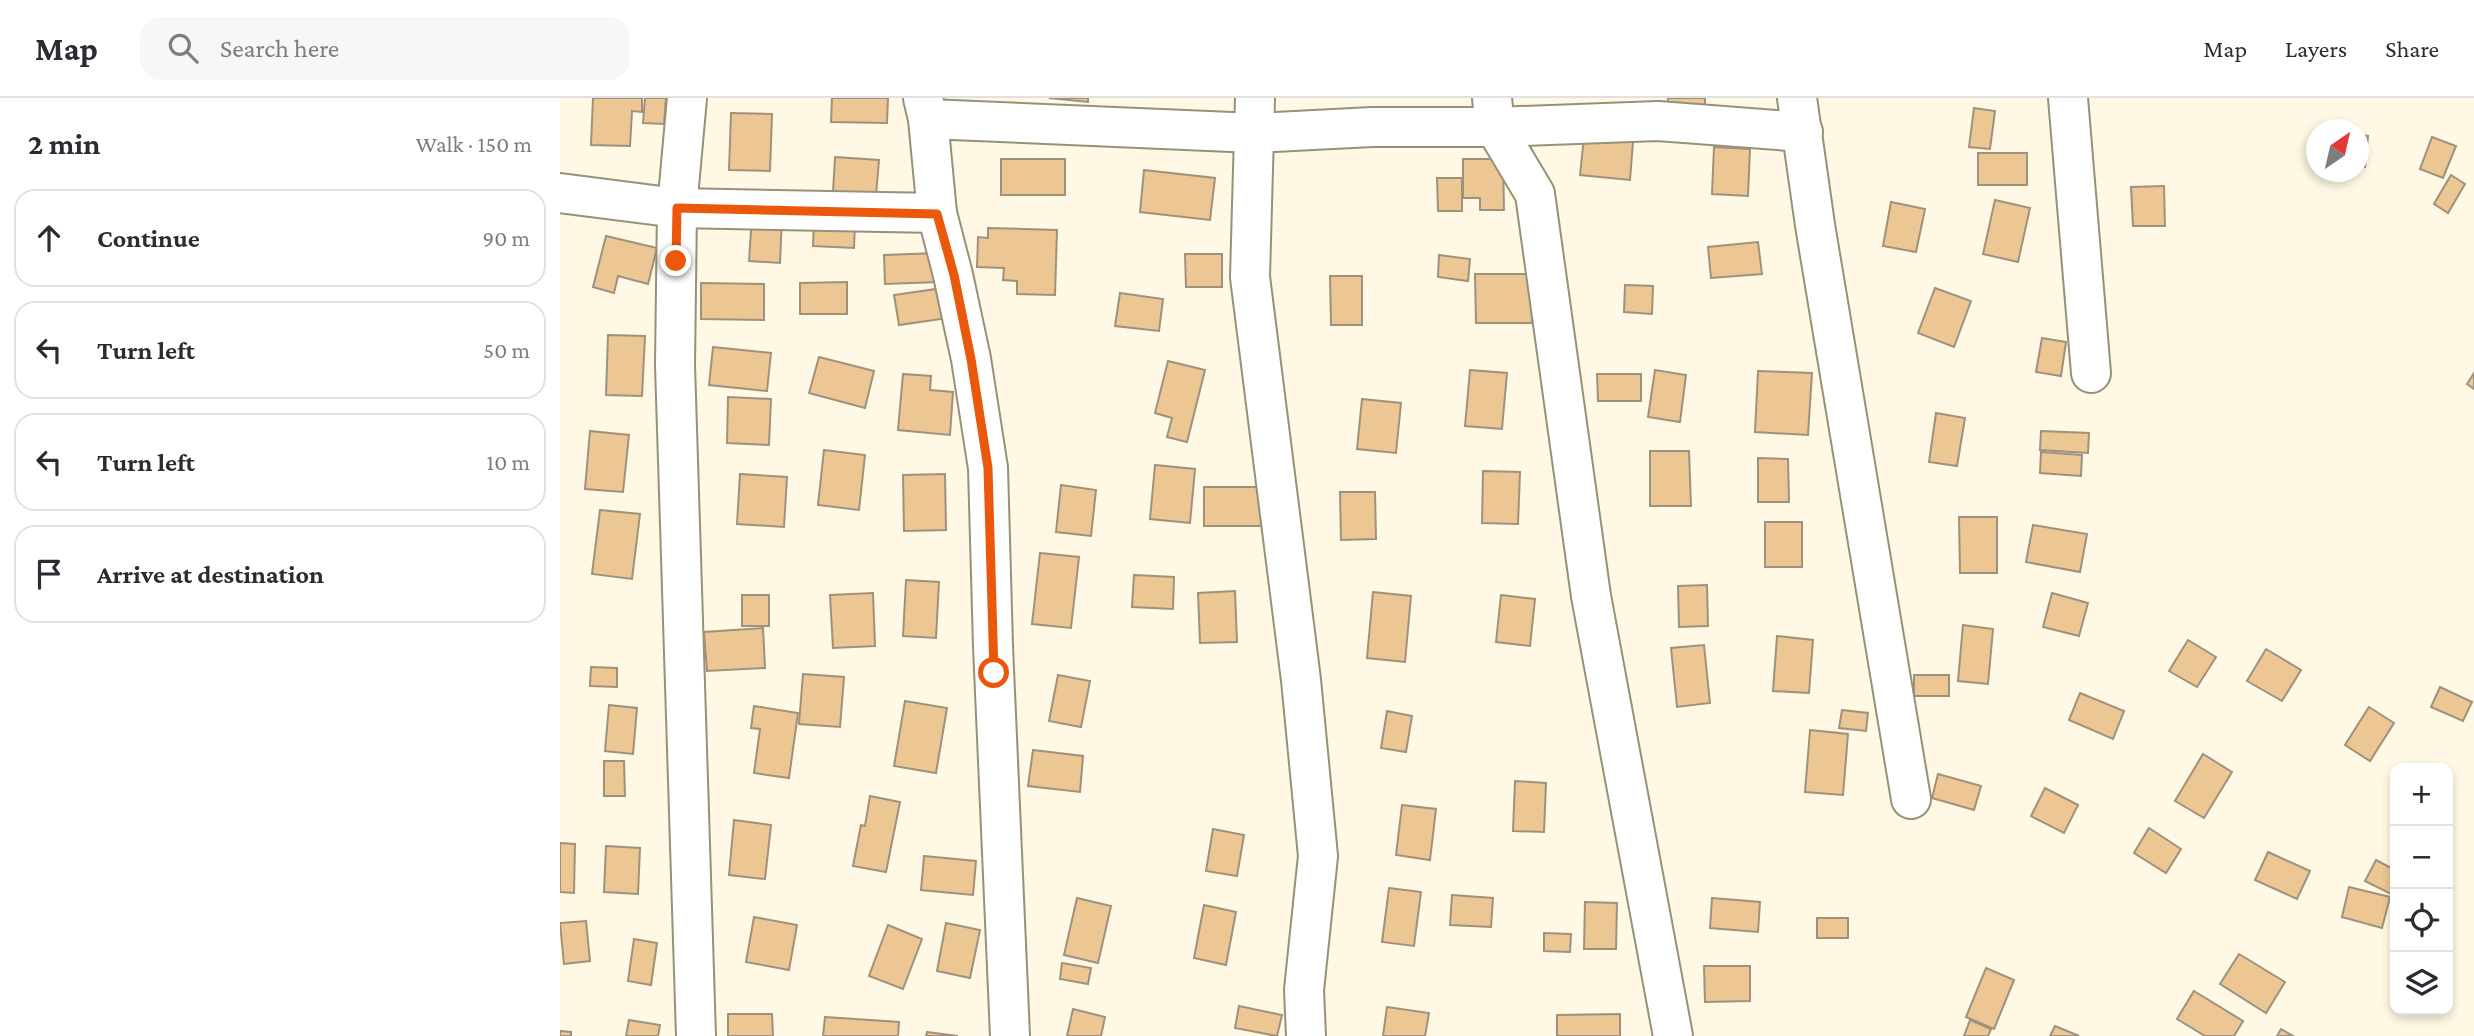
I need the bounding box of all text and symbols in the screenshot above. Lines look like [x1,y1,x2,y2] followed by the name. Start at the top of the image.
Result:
[140,17,630,80] search box
[164,29,202,67] icon: search
[35,30,98,67] text: Map
[220,34,339,63] text: Search here
[2203,35,2247,62] text: Map
[2285,35,2347,62] text: Layers
[2385,35,2439,62] text: Share
[2306,119,2369,182] north arrow
[28,127,100,160] text: 2 min
[416,131,532,157] text: Walk · 150 m
[30,219,68,257] icon: ahead
[97,224,200,253] text: Continue
[483,225,530,251] text: 90 m
[660,245,691,276] route end
[30,331,68,369] icon: left
[97,336,195,365] text: Turn left
[483,337,530,363] text: 50 m
[30,443,68,481] icon: left
[97,448,195,477] text: Turn left
[487,449,530,475] text: 10 m
[30,555,68,593] icon: arrive
[97,560,324,589] text: Arrive at destination
[978,657,1009,688] route start
[2390,763,2453,1015] map controls
[2390,763,2453,826] button: +
[2390,826,2453,889] button: −
[2390,889,2453,952] button: locate
[2390,952,2453,1015] button: layers

